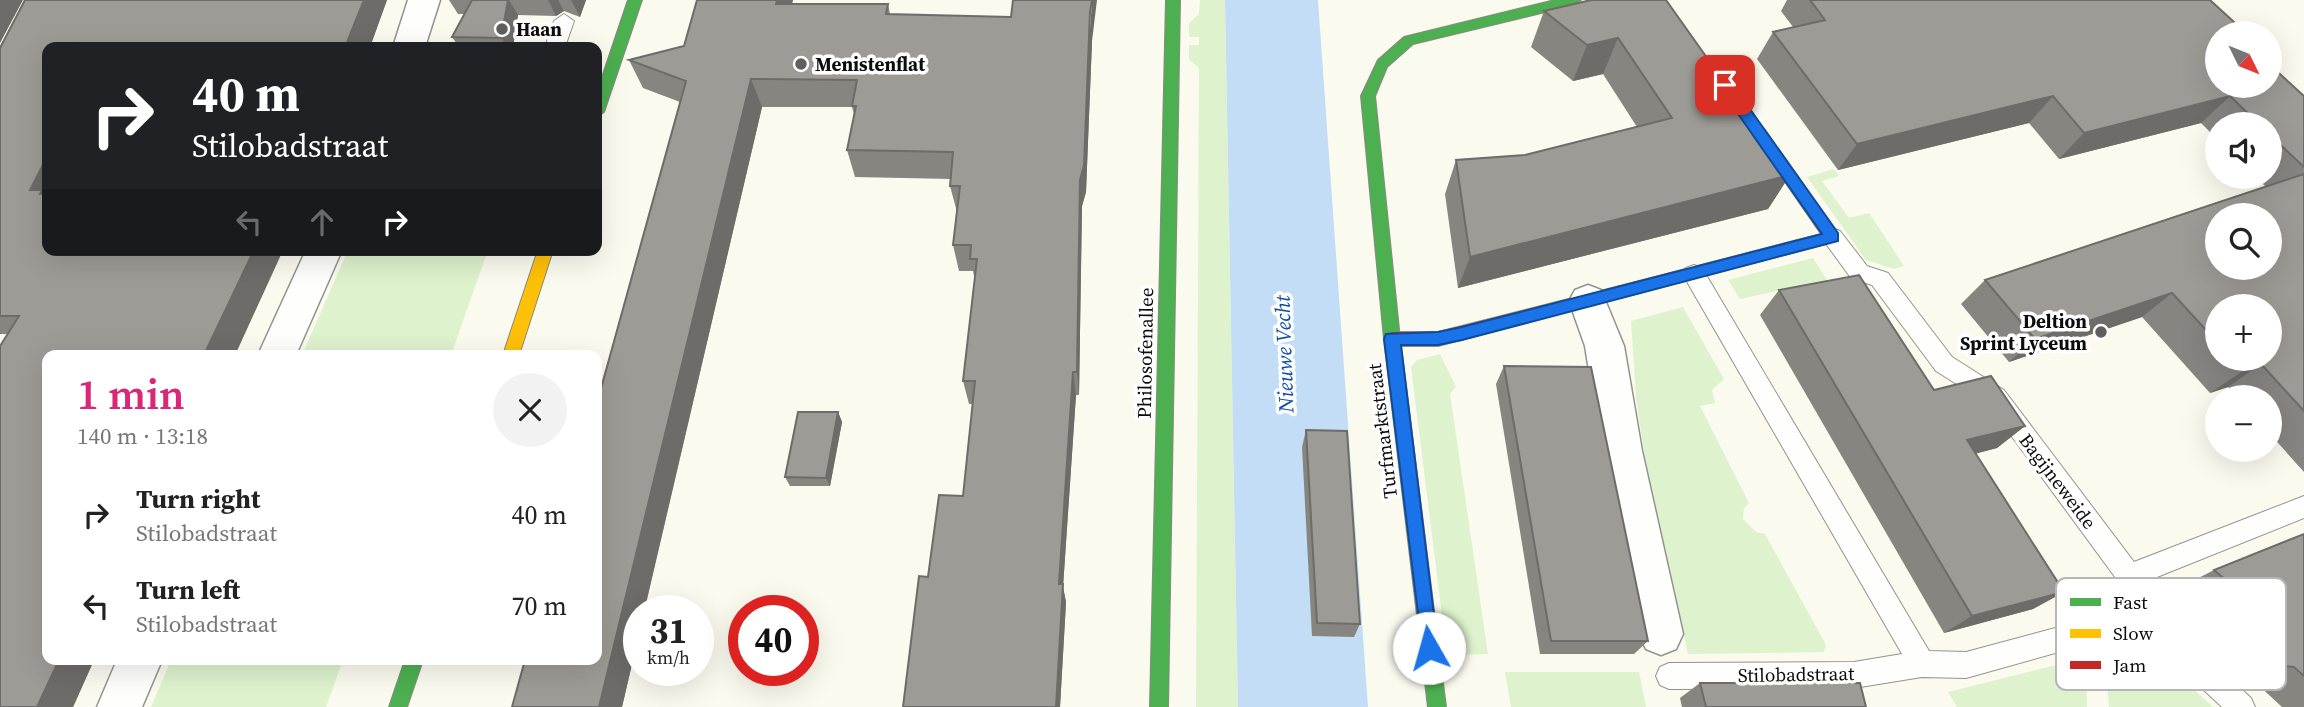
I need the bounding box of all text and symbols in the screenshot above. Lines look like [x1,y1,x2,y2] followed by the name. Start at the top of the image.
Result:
[516,16,562,42] place label: Haan
[494,21,510,37] marker: Haan
[2205,21,2282,98] north arrow
[2205,21,2282,462] map controls
[815,51,925,77] place label: Menistenflat
[1695,55,1755,115] pin
[793,56,809,72] marker: Menistenflat
[192,60,300,127] text: 40 m
[1706,66,1744,104] icon: arrive
[77,70,168,161] icon: right
[2205,112,2282,189] button: sound
[192,124,388,168] text: Stilobadstraat
[230,203,268,241] icon: left
[303,203,341,241] icon: ahead
[376,203,414,241] icon: right
[2205,203,2282,280] button: search
[1131,287,1159,419] street label: Philosofenallee
[1267,294,1301,414] water label: Nieuwe Vecht
[2205,294,2282,371] button: +
[1960,308,2087,356] place label: Deltion Sprint Lyceum
[2093,324,2109,340] marker: Deltion Sprint Lyceum
[1361,361,1403,500] street label: Turfmarktstraat
[77,365,185,423] text: 1 min
[493,373,567,447] button: close
[2205,385,2282,462] button: −
[77,420,208,452] text: 140 m · 13:18
[2014,428,2102,534] street label: Bagijneweide
[136,481,260,517] text: Turn right
[77,496,115,534] icon: right
[512,497,567,533] text: 40 m
[136,517,277,549] text: Stilobadstraat
[136,572,240,608] text: Turn left
[2056,578,2286,690] legend
[77,587,115,625] icon: left
[512,588,567,624] text: 70 m
[2113,589,2148,615] text: Fast
[728,595,819,686] speed limit sign: 40
[650,607,687,655] text: 31
[136,608,277,640] text: Stilobadstraat
[1392,611,1466,685] position arrow
[2113,620,2154,646] text: Slow
[647,645,690,670] text: km/h
[2112,652,2146,678] text: Jam
[1738,660,1855,688] street label: Stilobadstraat

